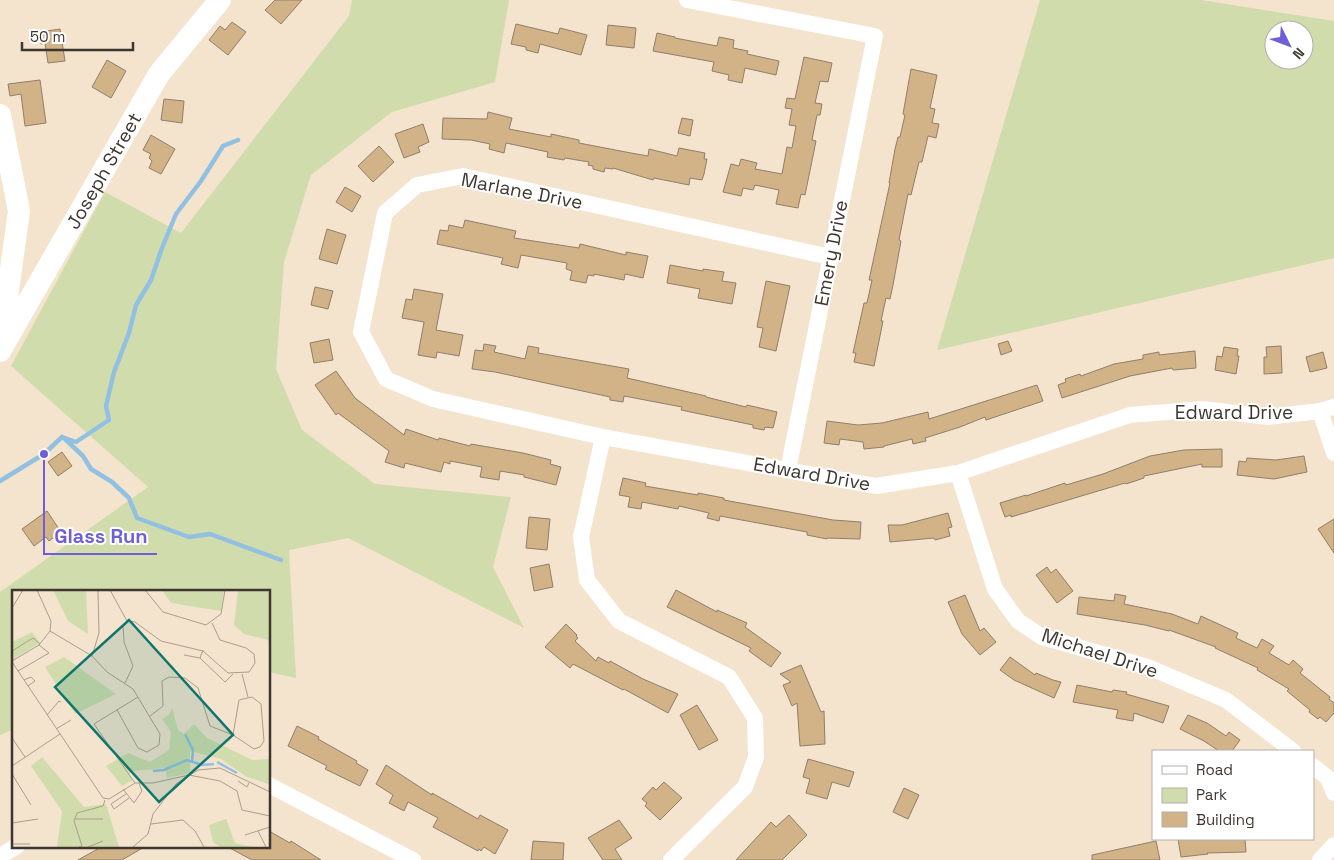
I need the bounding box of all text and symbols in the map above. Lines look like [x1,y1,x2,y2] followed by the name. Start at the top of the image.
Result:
[22,20,134,52] scale bar
[1264,20,1314,70] north arrow
[30,27,65,46] text: 50 m
[1289,44,1308,63] text: N
[60,108,147,234] street label: Joseph Street
[459,167,585,215] street label: Marlane Drive
[808,198,854,308] street label: Emery Drive
[1175,400,1293,425] street label: Edward Drive
[752,451,872,497] street label: Edward Drive
[44,519,157,554] callout: Glass Run
[54,523,148,549] text: Glass Run
[12,590,270,848] inset map
[1039,622,1161,684] street label: Michael Drive
[1152,750,1314,840] legend
[1196,760,1233,779] text: Road
[1196,785,1227,804] text: Park
[1196,810,1255,829] text: Building

